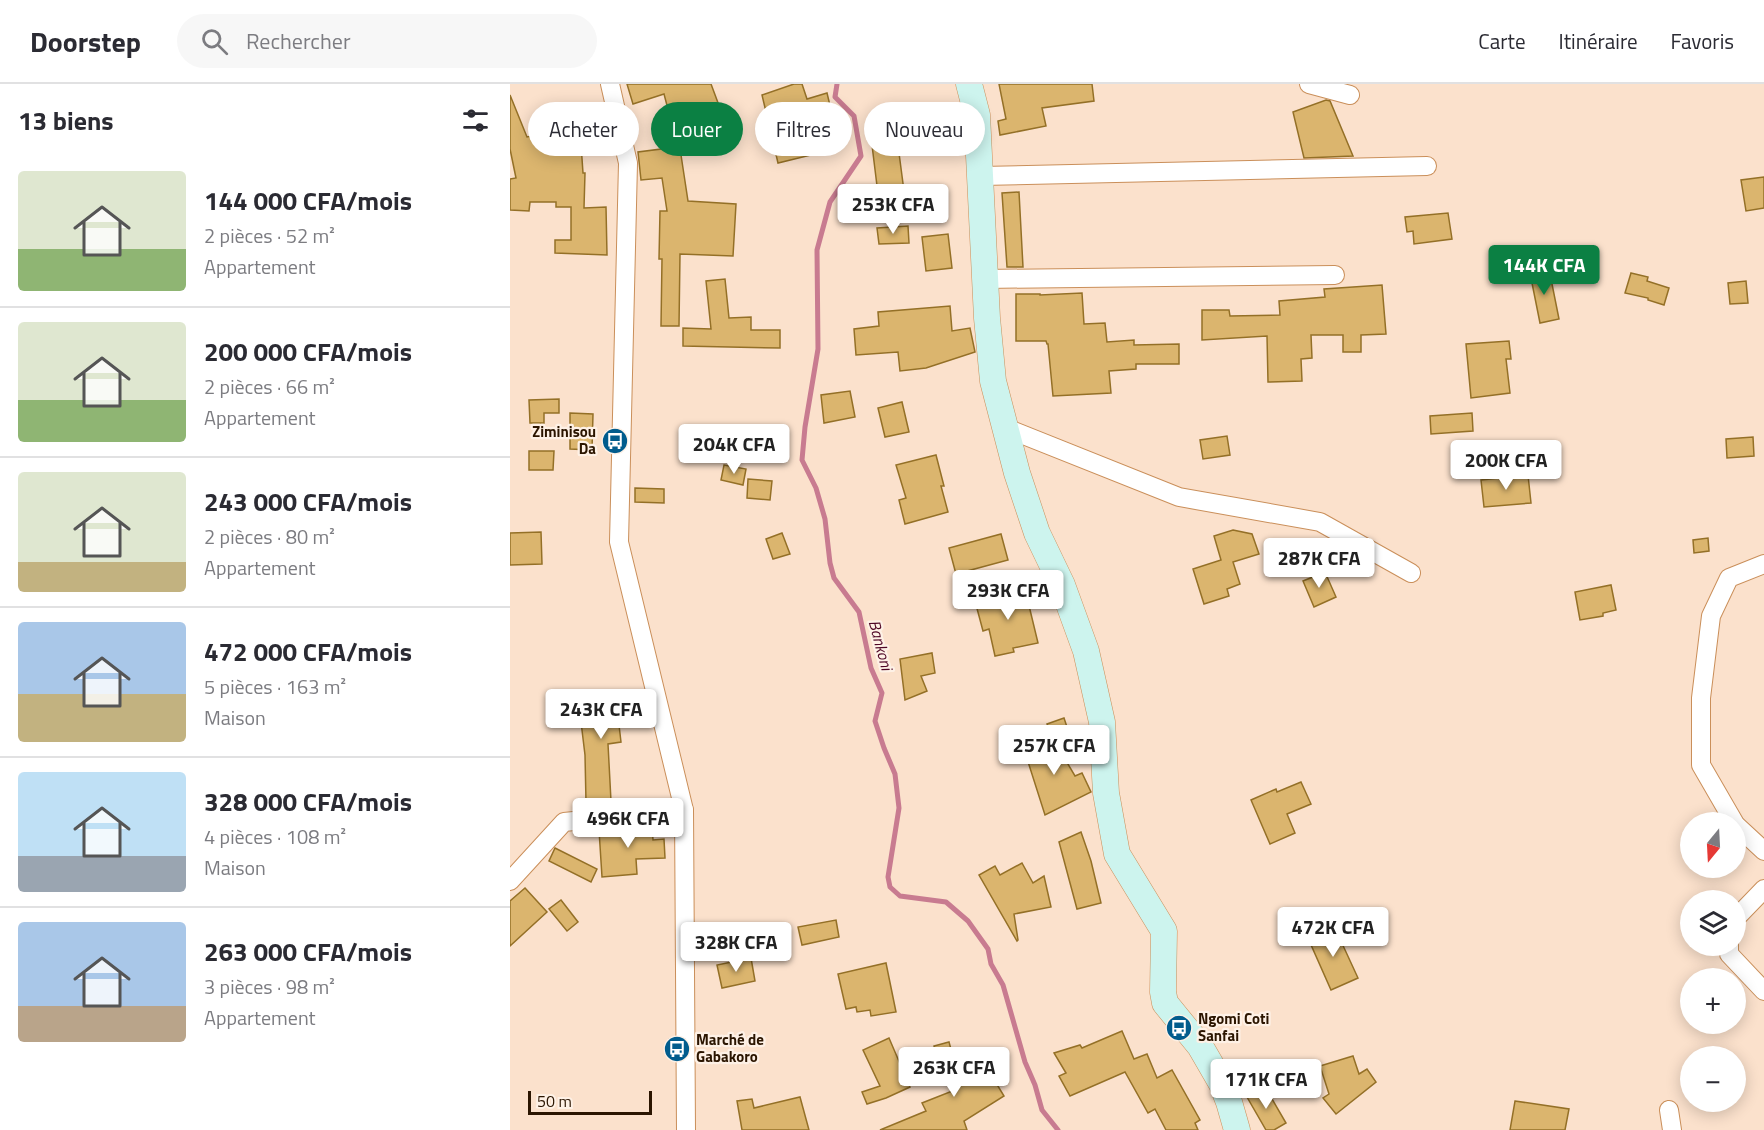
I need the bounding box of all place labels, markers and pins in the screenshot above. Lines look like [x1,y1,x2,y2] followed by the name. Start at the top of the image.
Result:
[831,184,955,235] pin: 253K CFA
[1482,245,1606,296] pin: 144K CFA
[532,420,596,460] place label: Ziminisou Da
[672,424,796,475] pin: 204K CFA
[600,426,630,456] bus stop icon: Ziminisou Da
[1444,440,1568,491] pin: 200K CFA
[1257,538,1381,589] pin: 287K CFA
[946,570,1070,621] pin: 293K CFA
[539,689,663,740] pin: 243K CFA
[992,725,1116,776] pin: 257K CFA
[566,798,690,849] pin: 496K CFA
[1271,907,1395,958] pin: 472K CFA
[674,922,798,973] pin: 328K CFA
[1198,1007,1269,1047] place label: Ngomi Coti Sanfai
[1164,1013,1194,1043] bus stop icon: Ngomi Coti Sanfai
[696,1028,764,1068] place label: Marché de Gabakoro
[662,1034,692,1064] bus stop icon: Marché de Gabakoro
[892,1047,1016,1098] pin: 263K CFA
[1204,1059,1328,1110] pin: 171K CFA

